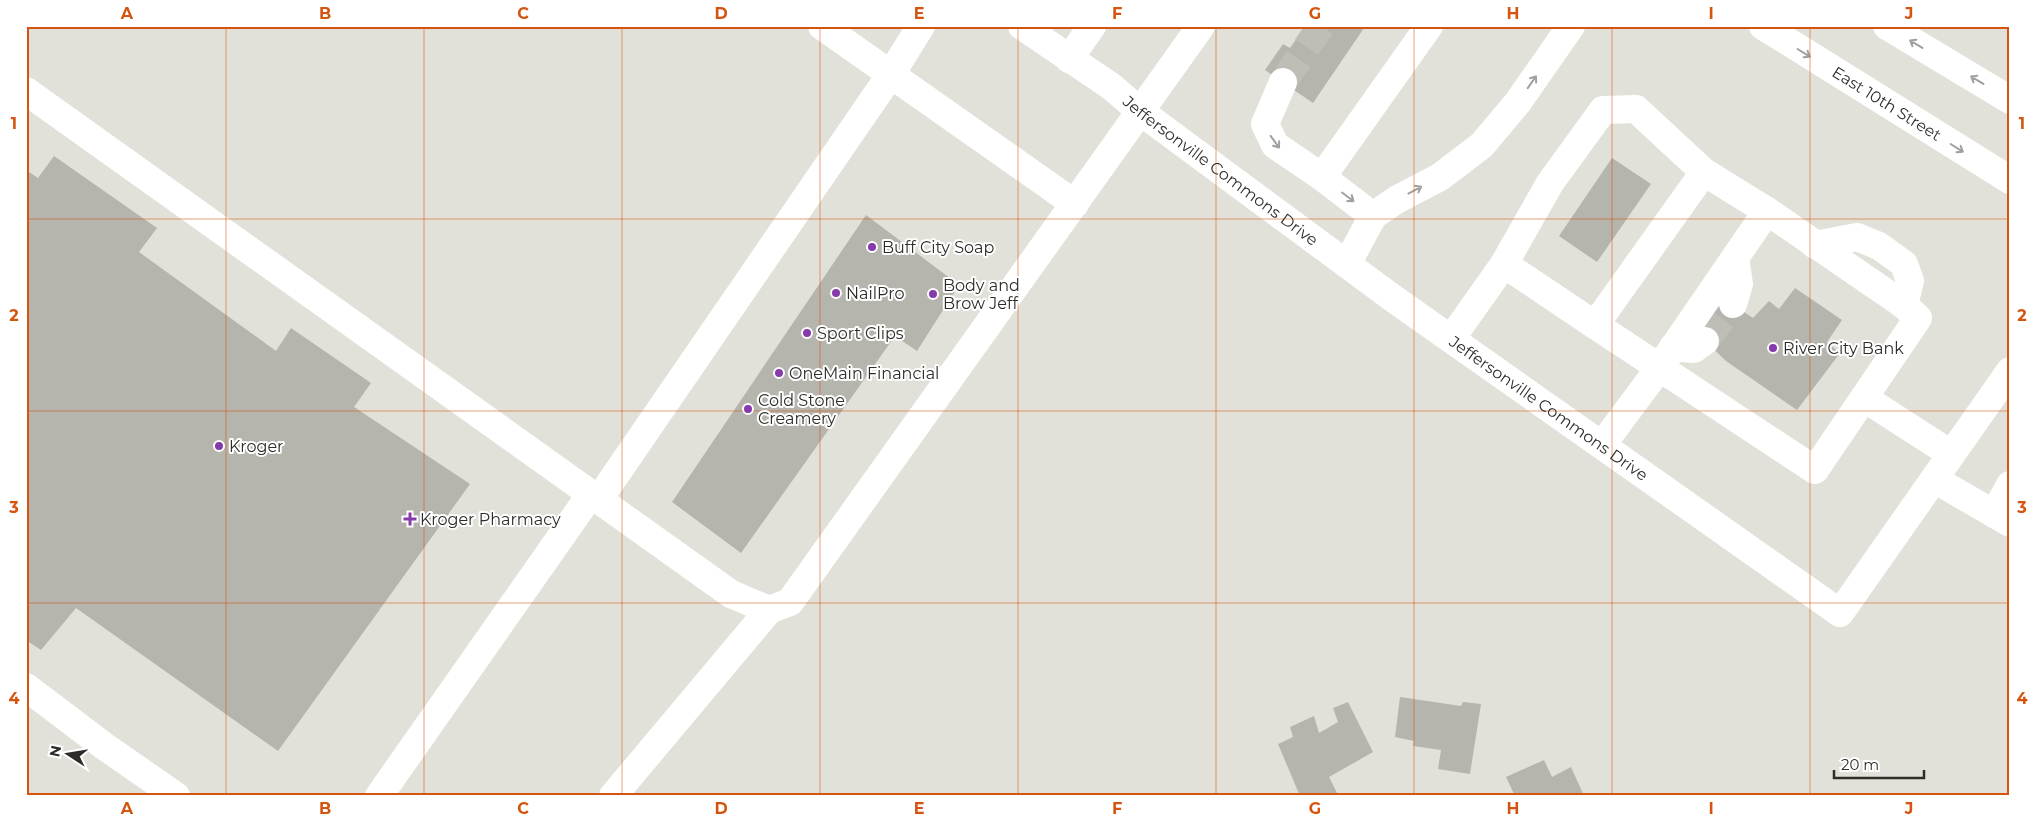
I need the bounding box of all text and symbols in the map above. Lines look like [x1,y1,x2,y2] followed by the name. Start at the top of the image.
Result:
[120,4,134,23] text: A
[319,4,331,23] text: B
[517,4,529,23] text: C
[714,4,728,23] text: D
[914,4,924,23] text: E
[1112,4,1122,23] text: F
[1309,4,1321,23] text: G
[1507,4,1519,23] text: H
[1708,4,1714,23] text: I
[1904,4,1913,23] text: J
[1909,38,1923,48] one-way arrow
[1797,48,1811,59] one-way arrow
[1829,62,1945,145] street label: East 10th Street
[1527,75,1537,89] one-way arrow
[1971,75,1985,85] one-way arrow
[1119,91,1322,249] street label: Jeffersonville Commons Drive
[11,114,17,133] text: 1
[2019,114,2025,133] text: 1
[1269,135,1280,148] one-way arrow
[1950,143,1964,153] one-way arrow
[1407,185,1422,195] one-way arrow
[1341,192,1355,202] one-way arrow
[882,238,994,257] place label: Buff City Soap
[866,241,878,253] marker: Buff City Soap
[943,276,1020,313] place label: Body and Brow Jeff
[846,284,904,303] place label: NailPro
[830,287,842,299] marker: NailPro
[927,288,939,300] marker: Body and Brow Jeff
[9,306,19,325] text: 2
[2017,306,2027,325] text: 2
[817,324,904,343] place label: Sport Clips
[801,327,813,339] marker: Sport Clips
[1445,331,1652,484] street label: Jeffersonville Commons Drive
[1783,339,1904,358] place label: River City Bank
[1767,342,1779,354] marker: River City Bank
[789,364,939,383] place label: OneMain Financial
[773,367,785,379] marker: OneMain Financial
[758,391,845,428] place label: Cold Stone Creamery
[742,403,754,415] marker: Cold Stone Creamery
[229,437,284,456] place label: Kroger
[213,440,225,452] marker: Kroger
[8,498,19,517] text: 3
[2016,498,2027,517] text: 3
[420,510,561,529] place label: Kroger Pharmacy
[404,513,416,525] marker: Kroger Pharmacy
[8,689,20,708] text: 4
[2016,689,2028,708] text: 4
[42,730,92,780] north arrow
[45,744,65,759] text: N
[1834,747,1924,779] scale bar
[1841,755,1879,774] text: 20 m
[120,799,134,818] text: A
[319,799,331,818] text: B
[517,799,529,818] text: C
[714,799,728,818] text: D
[914,799,924,818] text: E
[1112,799,1122,818] text: F
[1309,799,1321,818] text: G
[1507,799,1519,818] text: H
[1708,799,1714,818] text: I
[1904,799,1913,818] text: J

